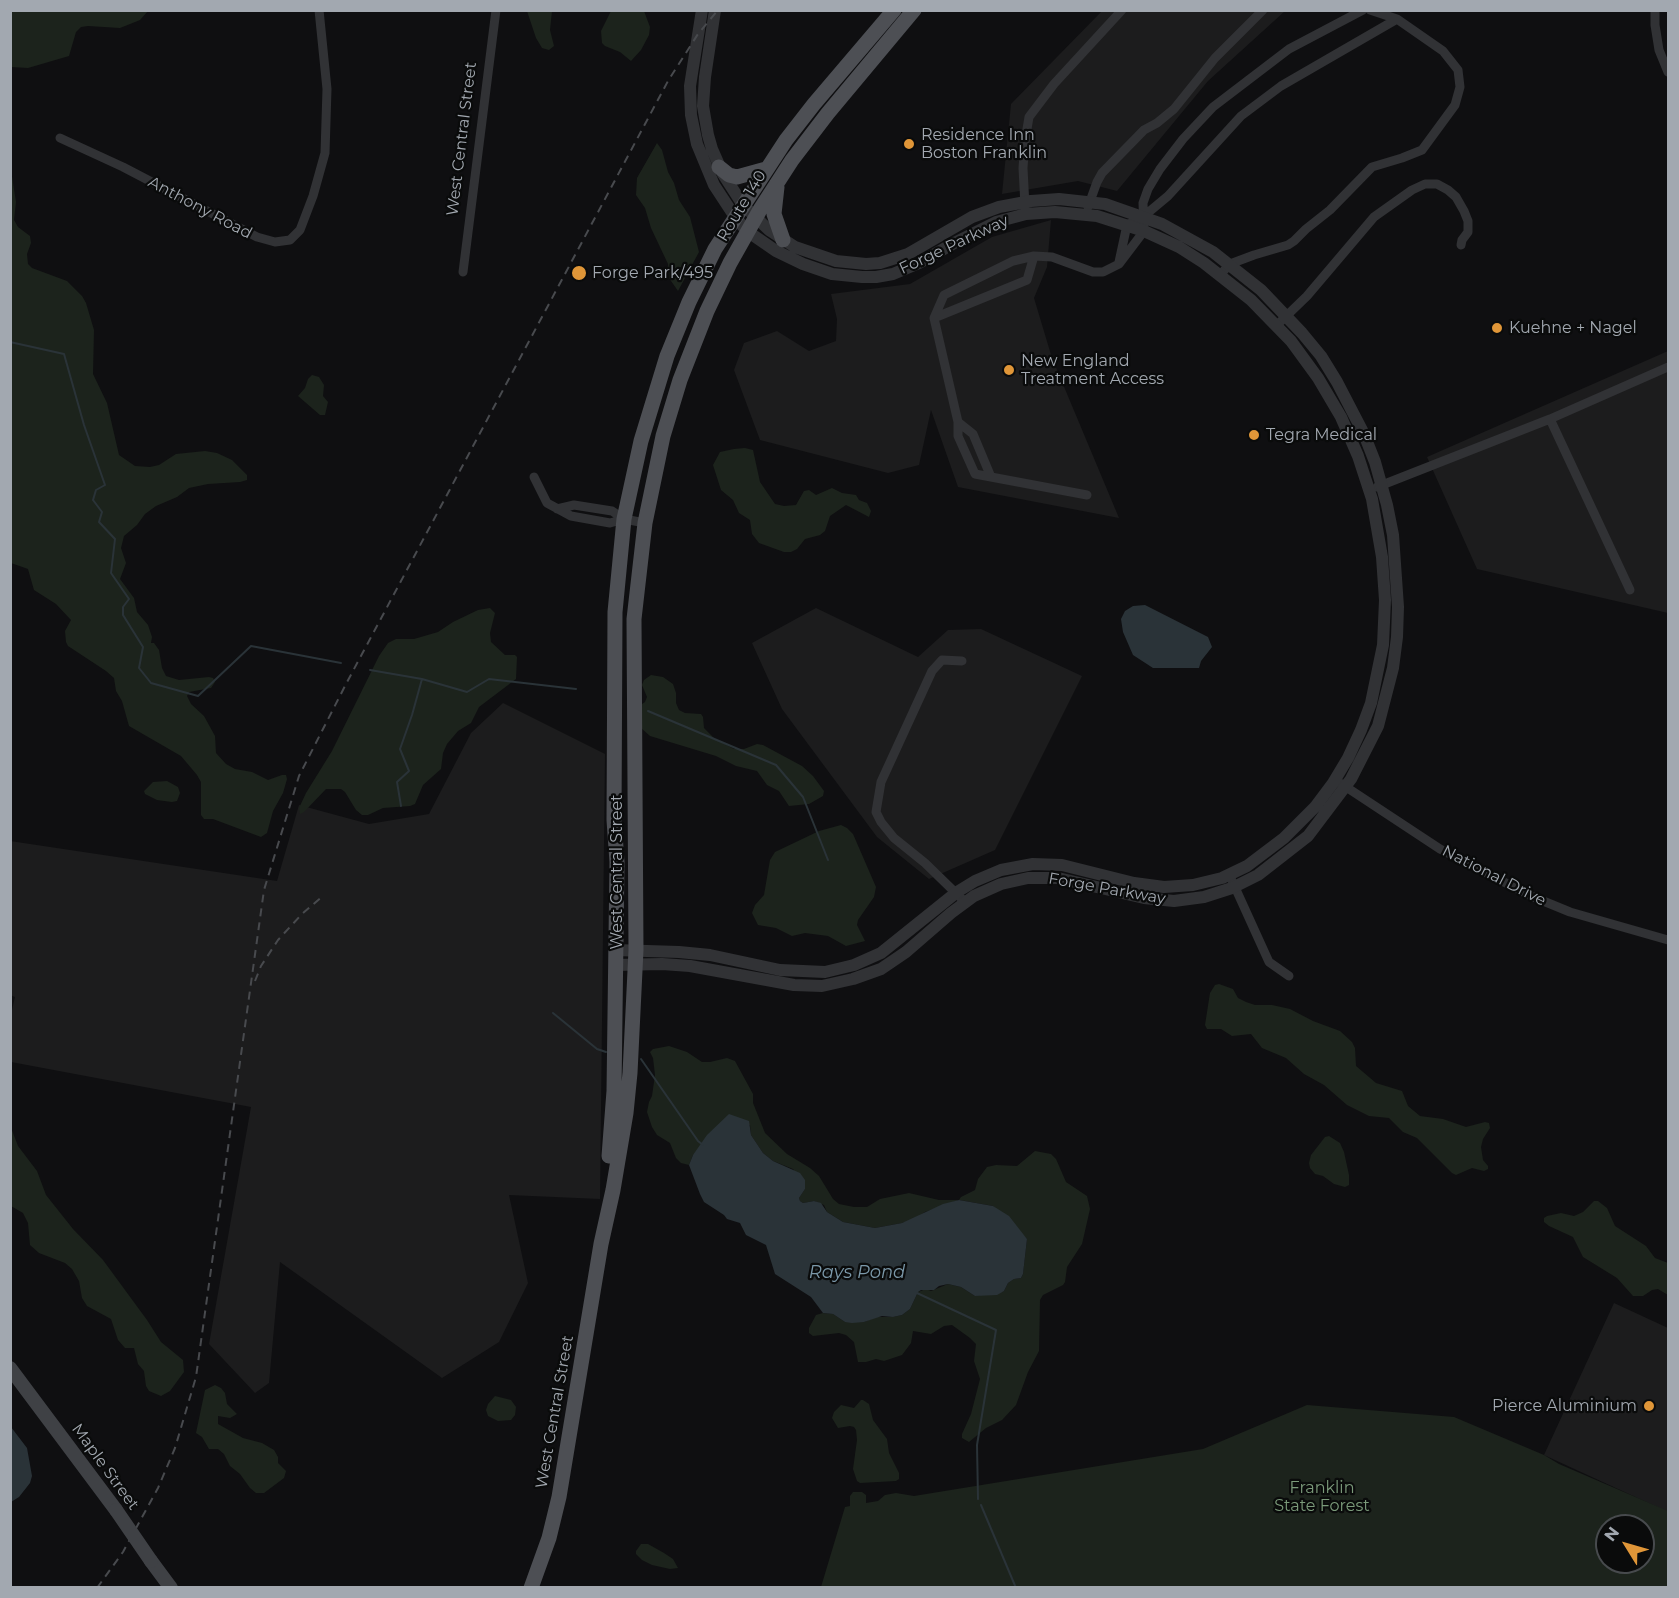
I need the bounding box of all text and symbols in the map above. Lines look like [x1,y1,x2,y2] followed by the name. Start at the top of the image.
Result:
[443,61,481,217] street label: West Central Street
[921,125,1047,163] place label: Residence Inn Boston Franklin
[902,137,916,151] marker: Residence Inn Boston Franklin
[713,167,771,245] street label: Route 140
[145,173,255,243] street label: Anthony Road
[896,211,1012,279] street label: Forge Parkway
[592,263,713,283] place label: Forge Park/495
[570,264,588,282] marker: Forge Park/495
[1509,318,1637,338] place label: Kuehne + Nagel
[1490,321,1504,335] marker: Kuehne + Nagel
[1021,351,1164,389] place label: New England Treatment Access
[1002,363,1016,377] marker: New England Treatment Access
[1266,425,1377,445] place label: Tegra Medical
[1247,428,1261,442] marker: Tegra Medical
[607,794,627,950] street label: West Central Street
[1439,842,1549,910] street label: National Drive
[1047,869,1167,909] street label: Forge Parkway
[809,1262,905,1284] water label: Rays Pond
[532,1334,578,1490] street label: West Central Street
[1492,1396,1637,1416] place label: Pierce Aluminium
[1642,1399,1656,1413] marker: Pierce Aluminium
[67,1420,143,1514] street label: Maple Street
[1274,1478,1370,1516] park label: Franklin State Forest
[1595,1514,1655,1574] north arrow
[1600,1523,1623,1545] text: N

